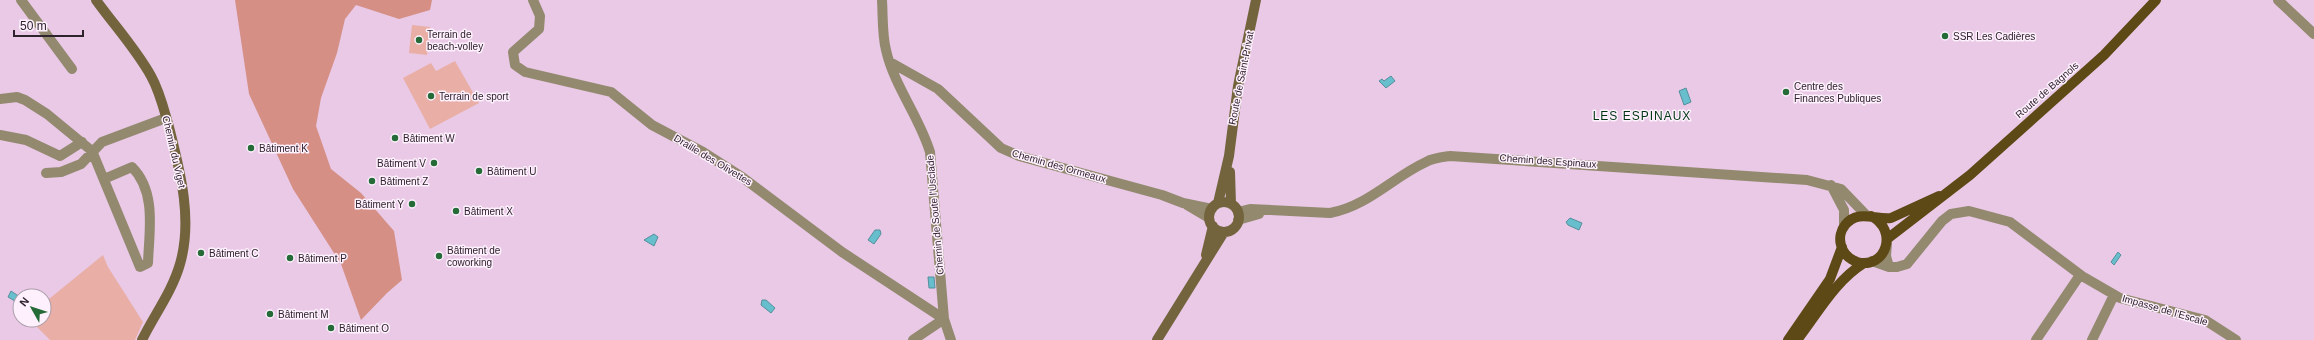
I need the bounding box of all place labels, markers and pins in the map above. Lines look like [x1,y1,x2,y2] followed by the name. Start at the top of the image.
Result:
[427,29,483,52] place label: Terrain de beach-volley
[1940,31,1950,41] marker: SSR Les Cadières
[1953,31,2035,42] place label: SSR Les Cadières
[414,35,424,45] marker: Terrain de beach-volley
[1794,81,1881,104] place label: Centre des Finances Publiques
[1781,87,1791,97] marker: Centre des Finances Publiques
[426,91,436,101] marker: Terrain de sport
[439,91,509,102] place label: Terrain de sport
[390,133,400,143] marker: Bâtiment W
[403,133,455,144] place label: Bâtiment W
[246,143,256,153] marker: Bâtiment K
[259,143,308,154] place label: Bâtiment K
[377,158,426,169] place label: Bâtiment V
[429,158,439,168] marker: Bâtiment V
[474,166,484,176] marker: Bâtiment U
[487,166,536,177] place label: Bâtiment U
[367,176,377,186] marker: Bâtiment Z
[380,176,428,187] place label: Bâtiment Z
[355,199,404,210] place label: Bâtiment Y
[407,199,417,209] marker: Bâtiment Y
[451,206,461,216] marker: Bâtiment X
[464,206,513,217] place label: Bâtiment X
[447,245,501,268] place label: Bâtiment de coworking
[196,248,206,258] marker: Bâtiment C
[209,248,258,259] place label: Bâtiment C
[434,251,444,261] marker: Bâtiment de coworking
[285,253,295,263] marker: Bâtiment P
[298,253,347,264] place label: Bâtiment P
[265,309,275,319] marker: Bâtiment M
[278,309,329,320] place label: Bâtiment M
[326,323,336,333] marker: Bâtiment O
[339,323,389,334] place label: Bâtiment O

